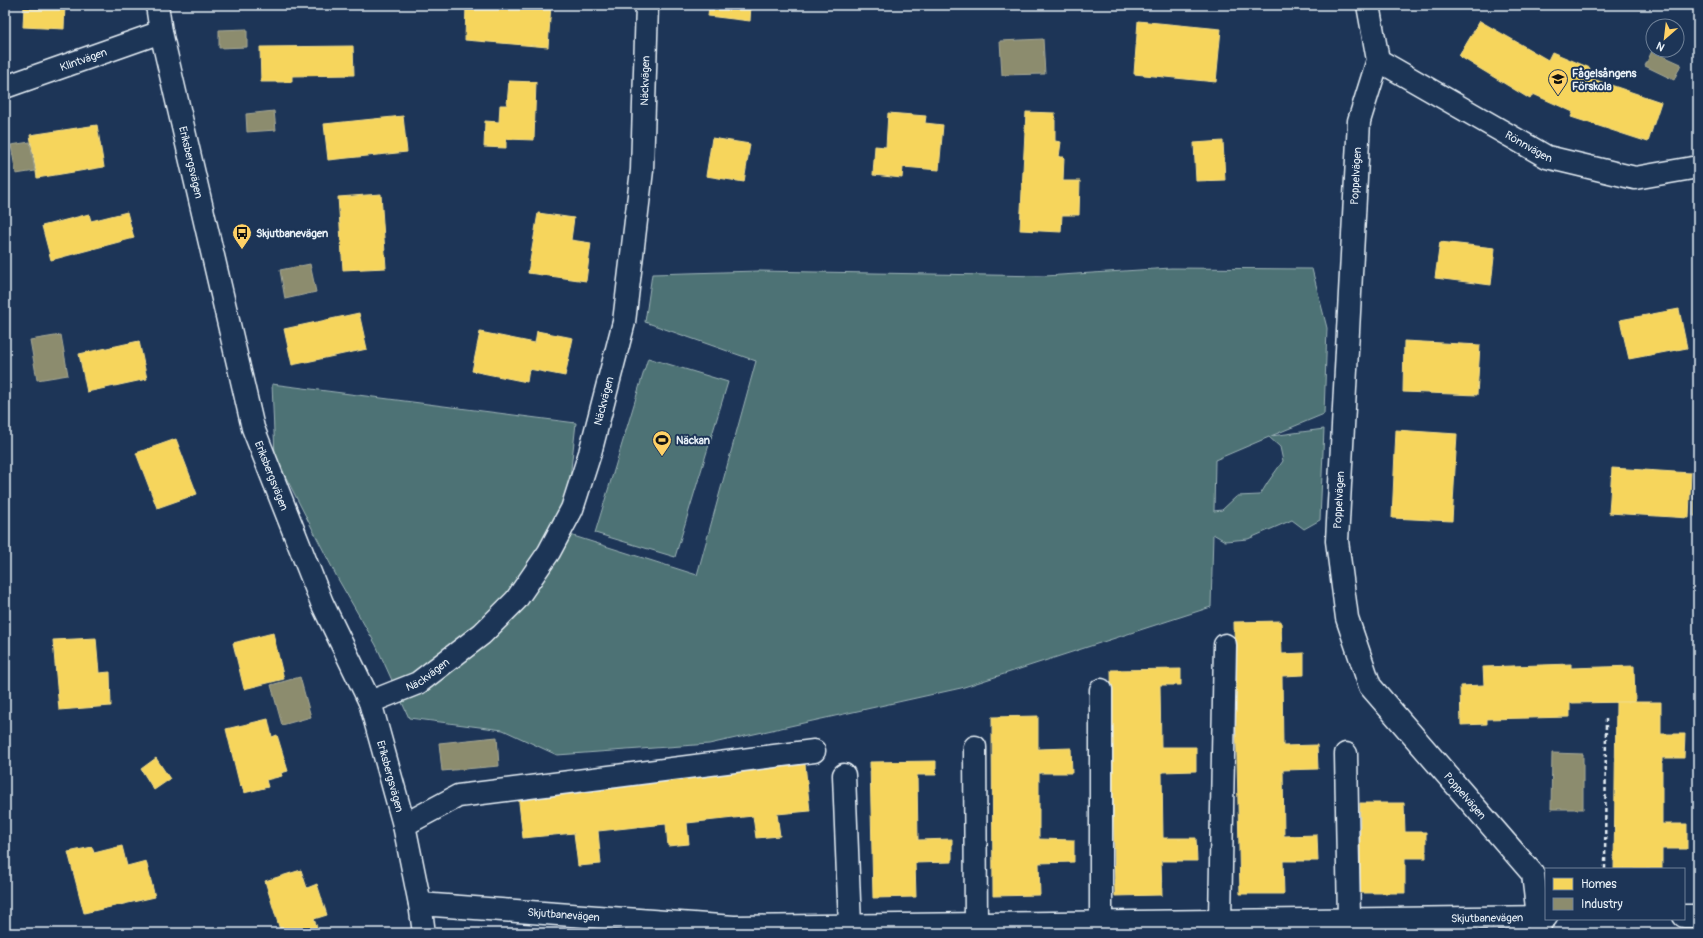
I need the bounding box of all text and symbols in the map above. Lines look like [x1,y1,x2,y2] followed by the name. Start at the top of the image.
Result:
[1645,18,1685,58] north arrow
[1654,39,1667,54] text: N
[58,45,108,74] street label: Klintvägen
[637,55,652,106] street label: Näckvägen
[1572,67,1636,93] place label: Fågelsångens Förskola
[1547,68,1569,96] school or university icon: Fågelsångens Förskola
[177,125,206,200] street label: Eriksbergsvägen
[1503,128,1554,165] street label: Rönnvägen
[1348,147,1364,205] street label: Poppelvägen
[231,222,253,250] bus stop icon: Skjutbanevägen
[256,227,328,240] place label: Skjutbanevägen
[591,375,616,427] street label: Näckvägen
[651,429,673,457] sports icon: Näckan
[676,434,710,447] place label: Näckan
[252,439,291,512] street label: Eriksbergsvägen
[1331,471,1347,529] street label: Poppelvägen
[404,655,452,694] street label: Näckvägen
[374,739,407,813] street label: Eriksbergsvägen
[1441,770,1489,822] street label: Poppelvägen
[1545,868,1685,920] legend
[1581,877,1617,892] text: Homes
[1581,897,1623,912] text: Industry
[527,905,600,924] street label: Skjutbanevägen
[1451,911,1523,925] street label: Skjutbanevägen

